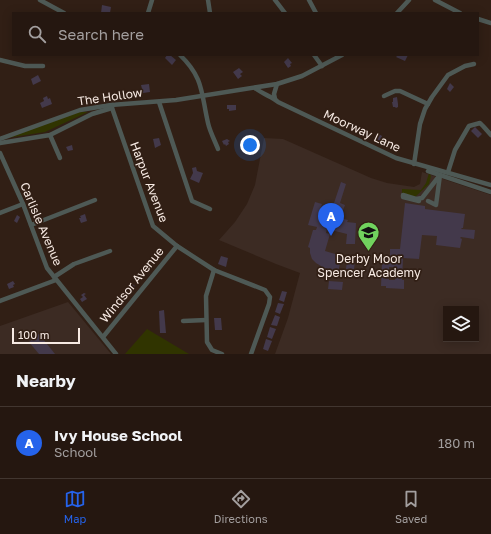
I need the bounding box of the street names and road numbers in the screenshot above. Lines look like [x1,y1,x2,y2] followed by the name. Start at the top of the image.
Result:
[76,84,144,108] street label: The Hollow
[321,106,403,155] street label: Moorway Lane
[127,139,172,224] street label: Harpur Avenue
[17,180,66,268] street label: Carlisle Avenue
[96,244,167,326] street label: Windsor Avenue

